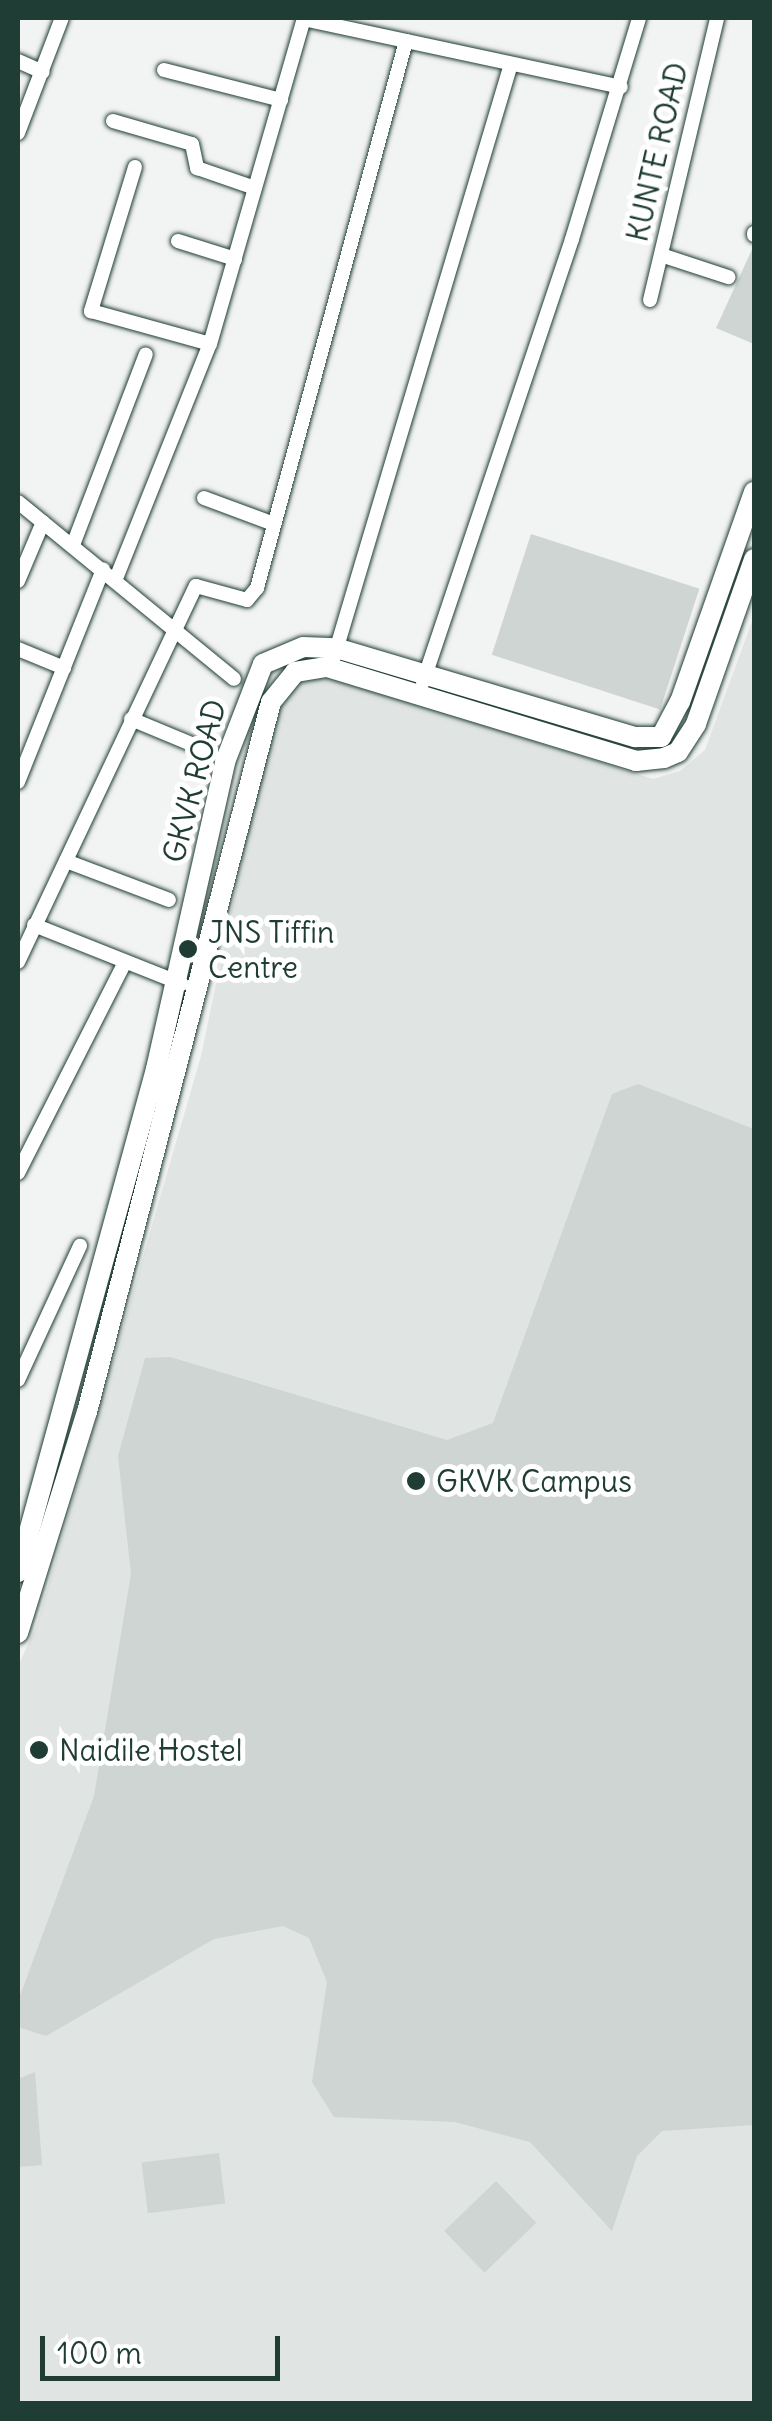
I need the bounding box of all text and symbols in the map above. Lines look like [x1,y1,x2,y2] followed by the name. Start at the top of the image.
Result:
[619,59,695,245] street label: KUNTE ROAD
[155,696,233,866] street label: GKVK ROAD
[208,914,334,984] place label: JNS Tiffin Centre
[177,938,199,960] marker: JNS Tiffin Centre
[436,1463,632,1499] place label: GKVK Campus
[405,1470,427,1492] marker: GKVK Campus
[59,1732,242,1768] place label: Naidile Hostel
[28,1739,50,1761] marker: Naidile Hostel
[45,2316,285,2378] scale bar
[57,2334,142,2372] text: 100 m

